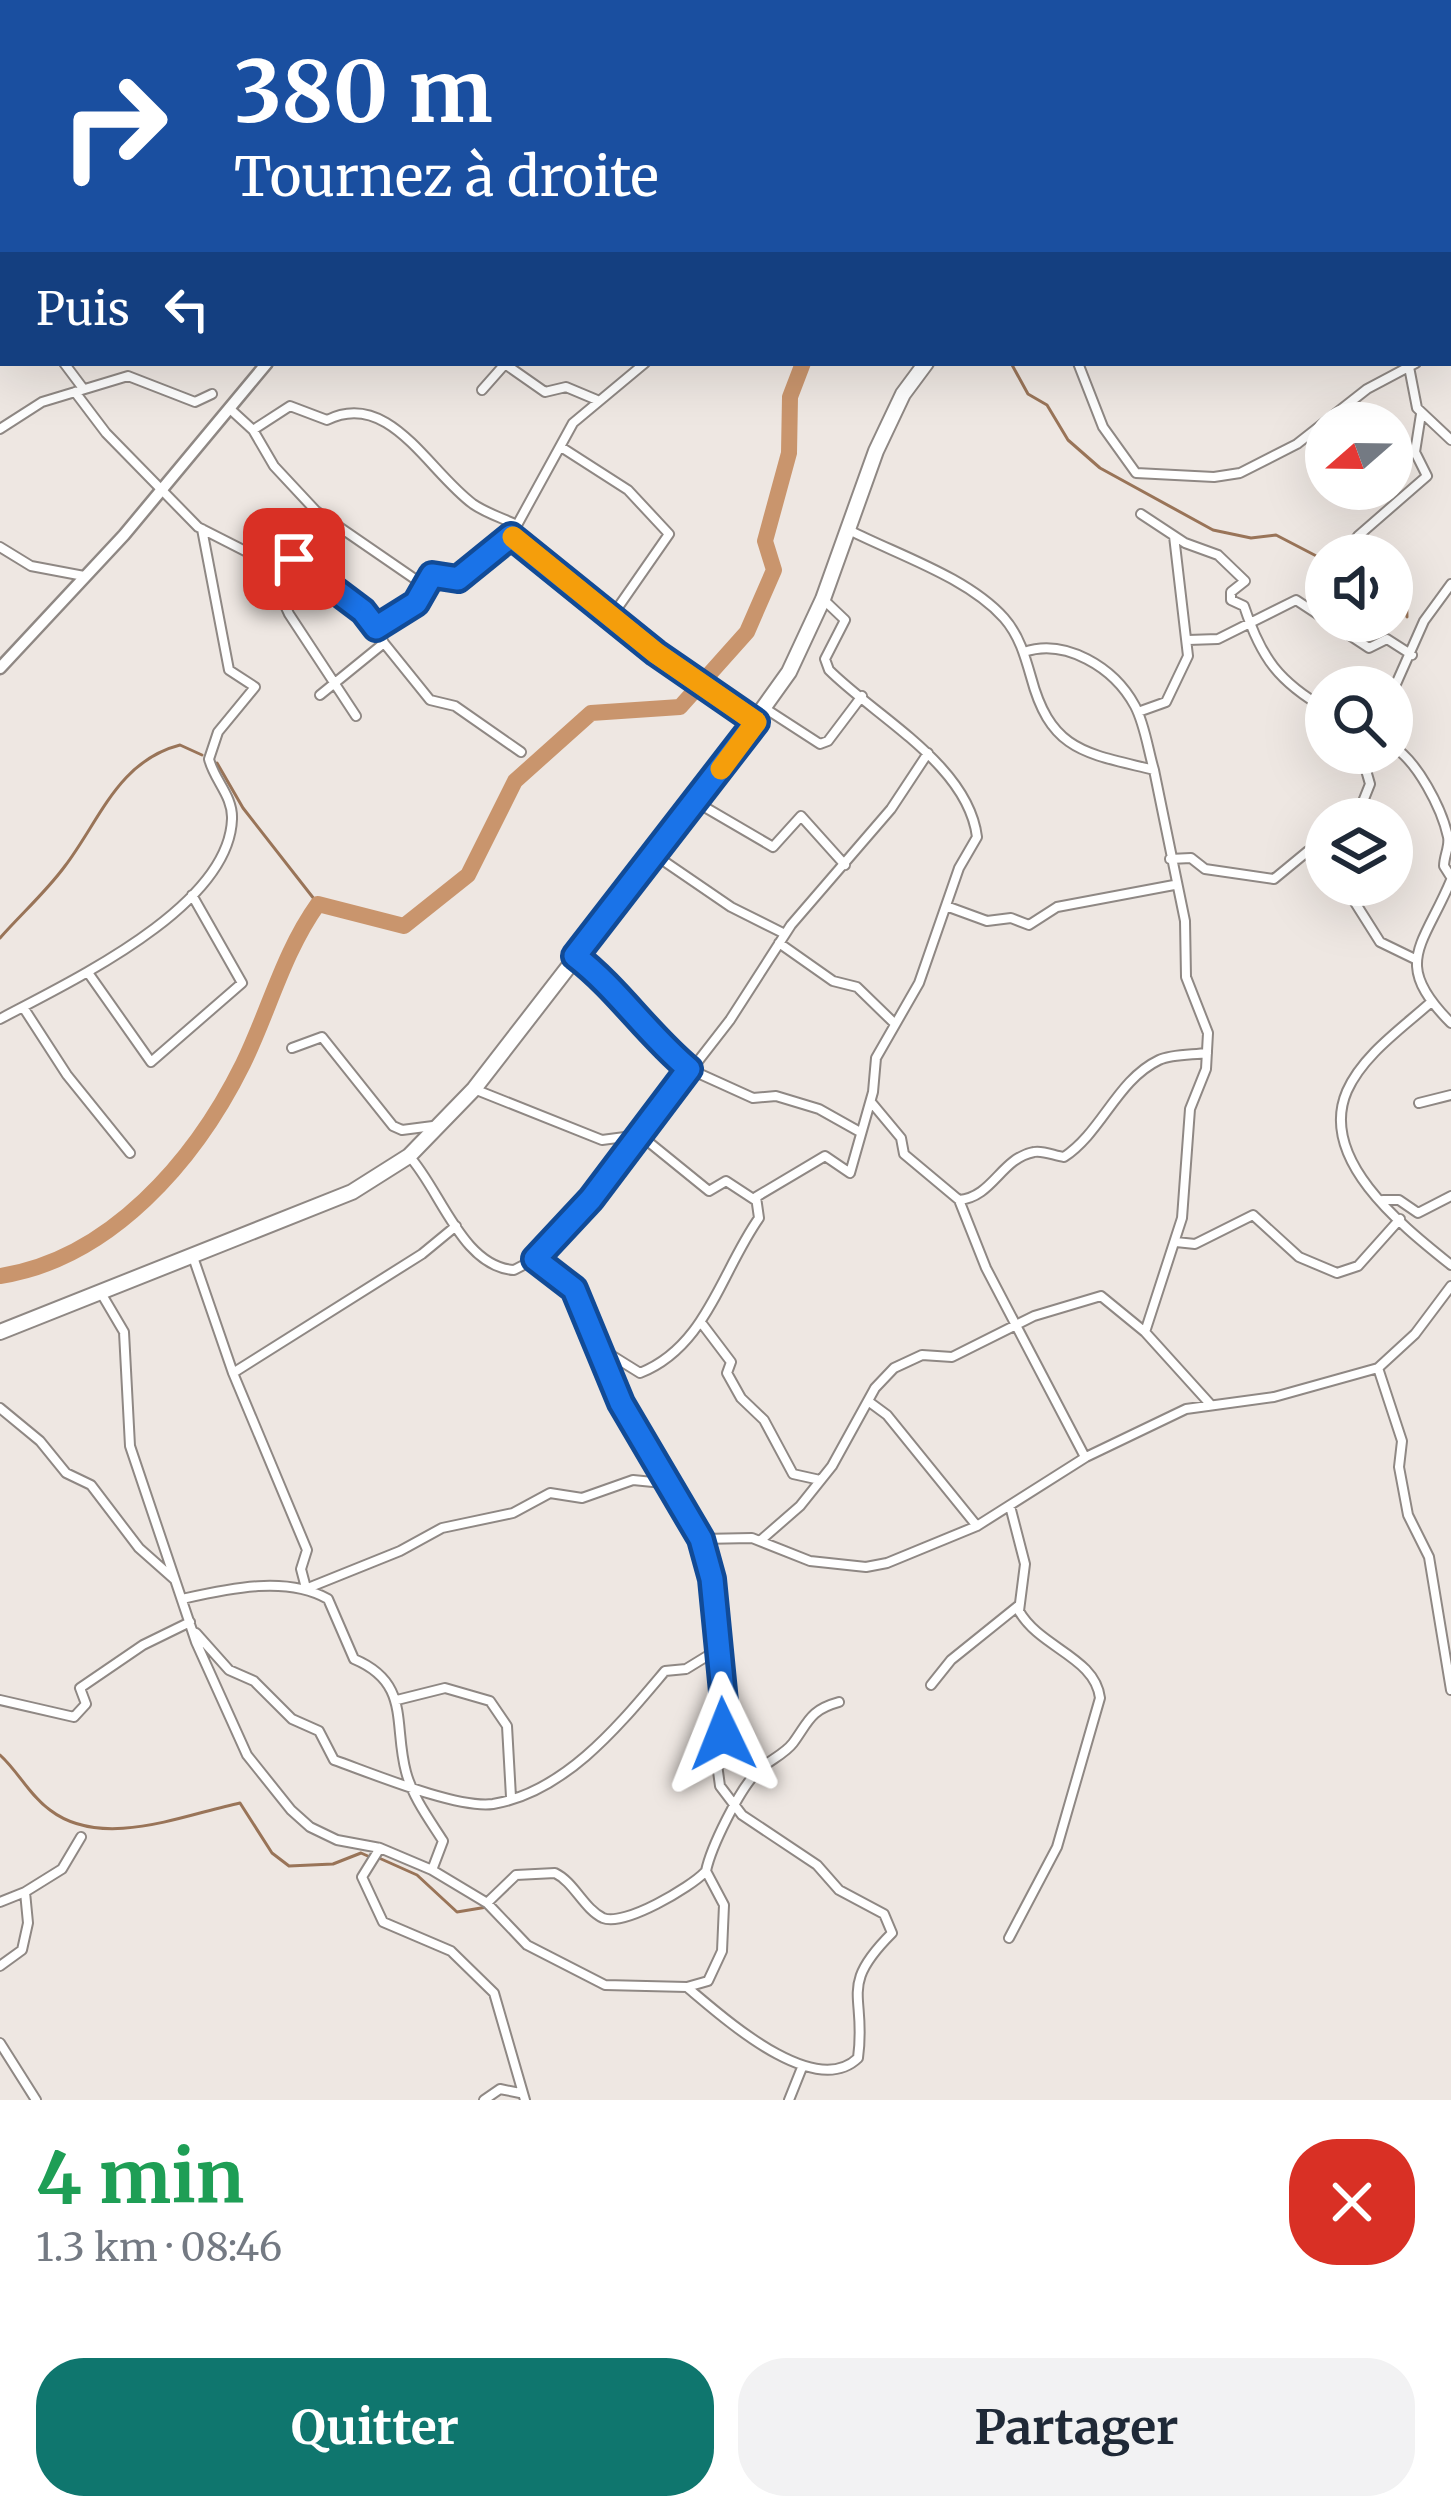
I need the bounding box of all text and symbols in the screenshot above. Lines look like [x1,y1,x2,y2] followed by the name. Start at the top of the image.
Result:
[234,39,493,145] text: 380 m
[36,48,192,204] icon: right
[234,143,659,211] text: Tournez à droite
[154,276,220,342] icon: left
[36,281,130,337] text: Puis
[1305,402,1413,510] north arrow
[1305,402,1413,906] map controls
[243,508,345,610] pin
[261,526,327,592] icon: arrive
[1305,534,1413,642] button: sound
[1305,666,1413,774] button: search
[1305,798,1413,906] button: layers
[660,1671,786,1797] position arrow
[36,2132,244,2223] text: 4 min
[1289,2139,1415,2265] button: close
[36,2223,282,2272] text: 1.3 km · 08:46
[36,2358,714,2496] button: Quitter
[738,2358,1415,2496] button: Partager

